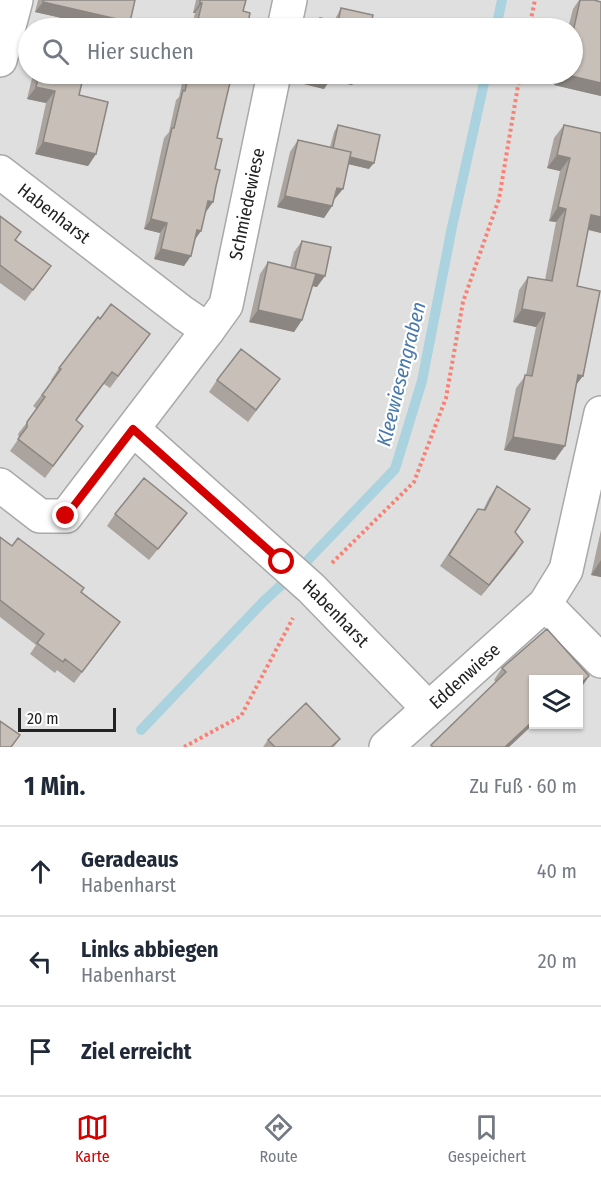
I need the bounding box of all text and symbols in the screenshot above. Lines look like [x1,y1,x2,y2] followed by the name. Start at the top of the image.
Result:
[18,18,583,84] search box
[39,35,72,68] icon: search
[87,38,194,65] text: Hier suchen
[225,146,269,262] street label: Schmiedewiese
[13,179,95,248] street label: Habenharst
[371,299,431,449] water label: Kleewiesengraben
[52,502,78,528] route end
[268,548,294,574] route start
[298,575,374,652] street label: Habenharst
[425,639,505,714] street label: Eddenwiese
[529,675,583,729] map controls
[529,675,583,729] button: layers
[18,705,116,732] scale bar
[27,709,58,728] text: 20 m
[24,771,85,802] text: 1 Min.
[470,774,577,798] text: Zu Fuß · 60 m
[81,846,178,873] text: Geradeaus
[24,855,57,888] icon: ahead
[537,859,577,883] text: 40 m
[81,873,176,897] text: Habenharst
[81,936,219,963] text: Links abbiegen
[24,945,57,978] icon: left
[538,949,577,973] text: 20 m
[81,963,176,987] text: Habenharst
[24,1035,57,1068] icon: arrive
[81,1038,192,1065] text: Ziel erreicht
[75,1111,110,1166] tab: Karte
[260,1111,298,1166] tab: Route
[448,1111,526,1166] tab: Gespeichert

